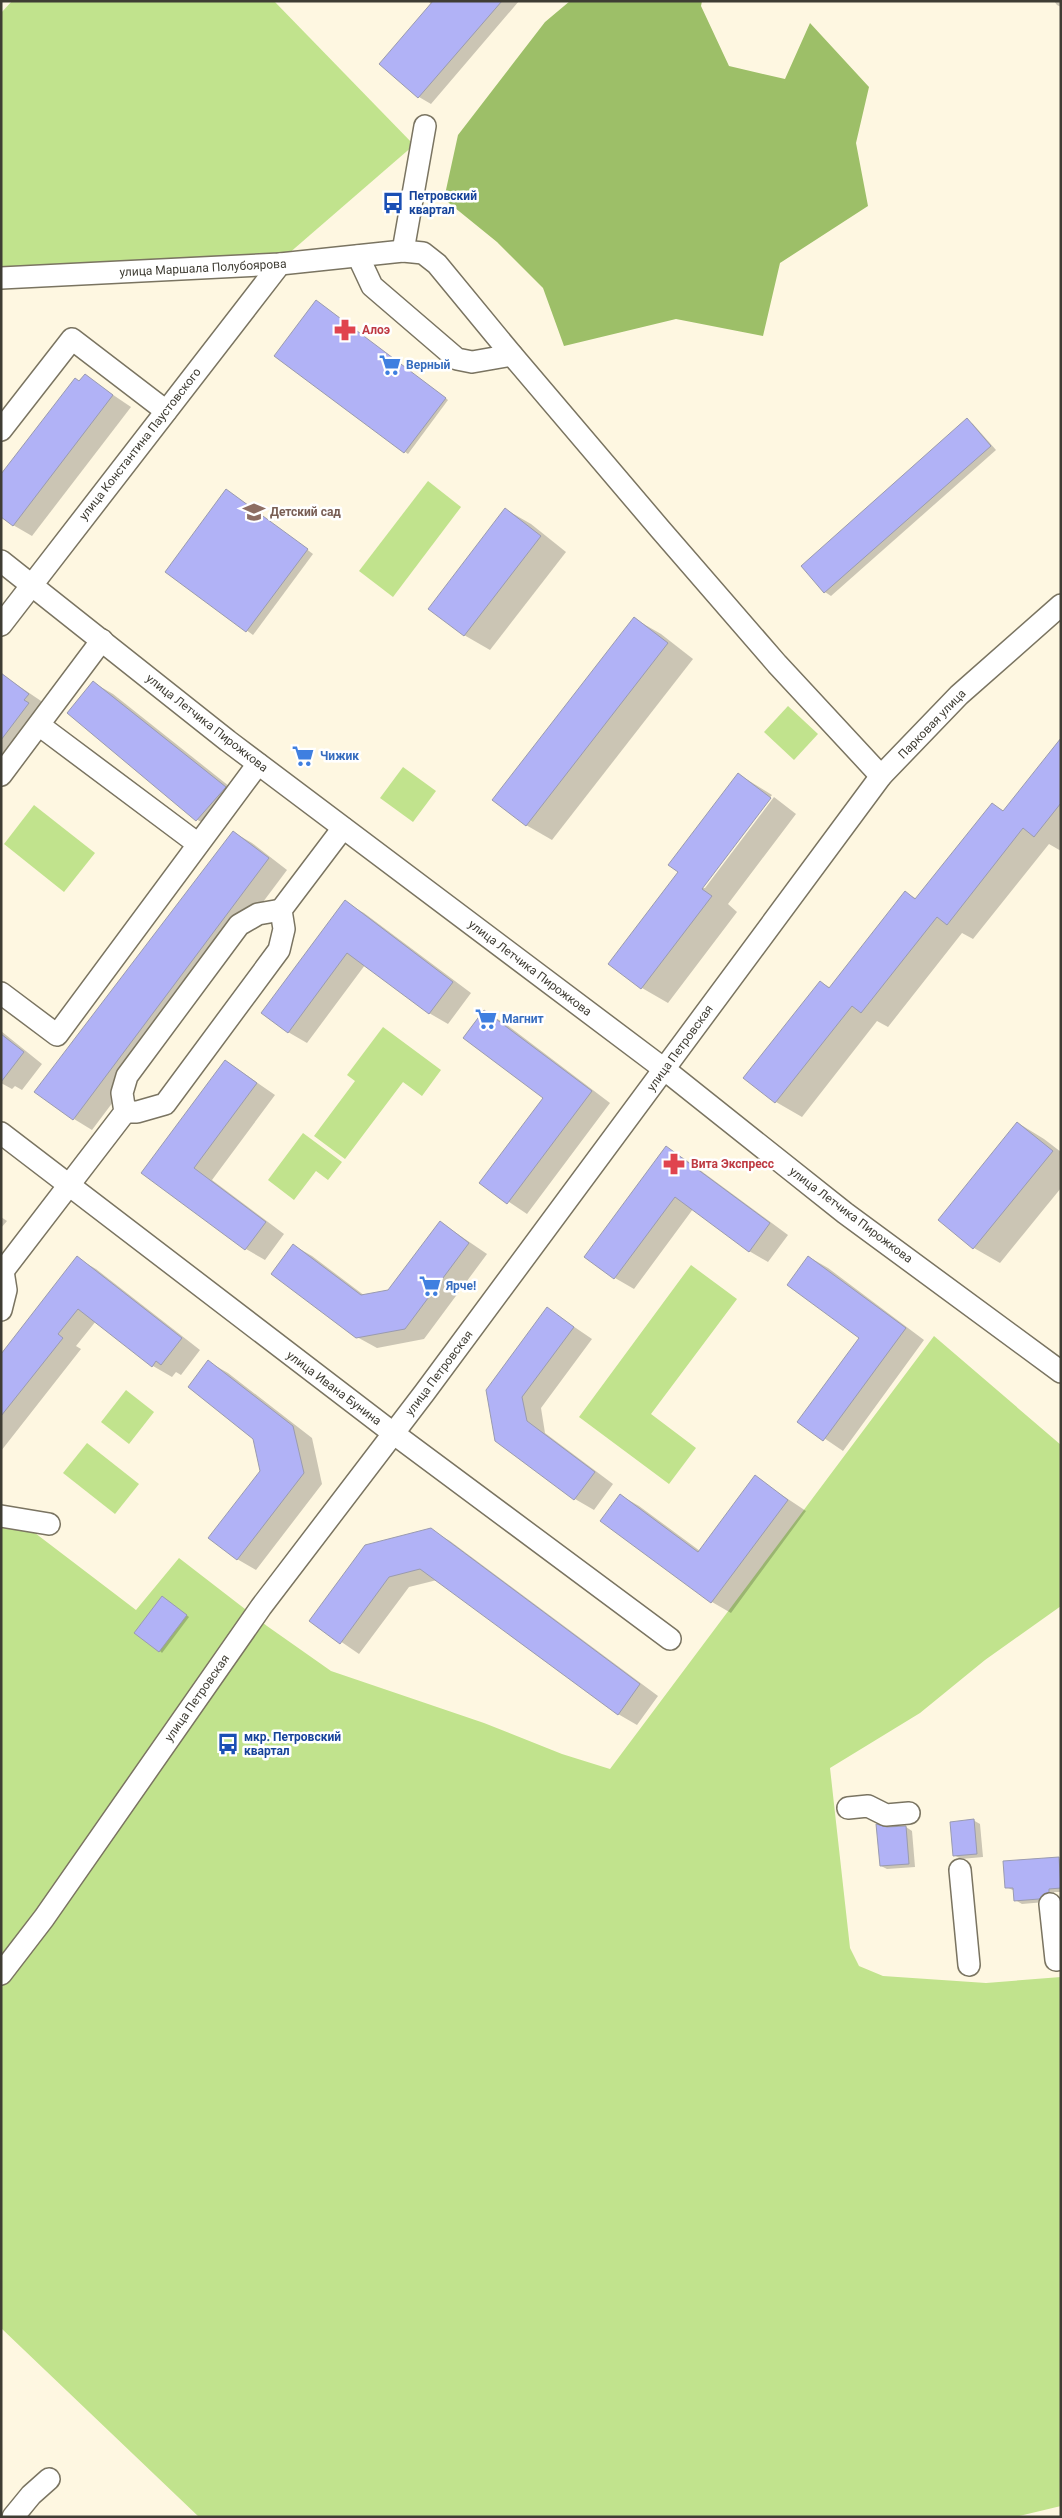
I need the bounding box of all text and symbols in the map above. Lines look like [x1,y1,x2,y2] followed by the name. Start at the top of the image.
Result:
[409,189,477,217] place label: Петровский квартал
[380,190,406,216] bus stop icon: Петровский квартал
[119,257,287,279] street label: улица Маршала Полубоярова
[332,317,358,343] pharmacy icon: Алоэ
[362,323,390,337] place label: Алоэ
[377,352,403,378] supermarket icon: Верный
[406,358,451,372] place label: Верный
[76,365,204,523] street label: улица Константина Паустовского
[241,499,267,525] school or university icon: Детский сад
[270,505,341,519] place label: Детский сад
[143,671,271,775] street label: улица Летчика Пирожкова
[895,686,969,762] street label: Парковая улица
[290,743,316,769] supermarket icon: Чижик
[320,749,359,763] place label: Чижик
[466,917,594,1019] street label: улица Летчика Пирожкова
[644,1002,716,1094] street label: улица Петровская
[473,1006,499,1032] supermarket icon: Магнит
[502,1012,544,1026] place label: Магнит
[661,1151,687,1177] pharmacy icon: Вита Экспресс
[691,1157,774,1171] place label: Вита Экспресс
[787,1164,915,1266] street label: улица Летчика Пирожкова
[417,1273,443,1299] supermarket icon: Ярче!
[445,1279,476,1293] place label: Ярче!
[402,1328,476,1418] street label: улица Петровская
[284,1348,384,1428] street label: улица Ивана Бунина
[162,1652,232,1744] street label: улица Петровская
[244,1730,341,1758] place label: мкр. Петровский квартал
[215,1731,241,1757] bus stop icon: мкр. Петровский квартал

